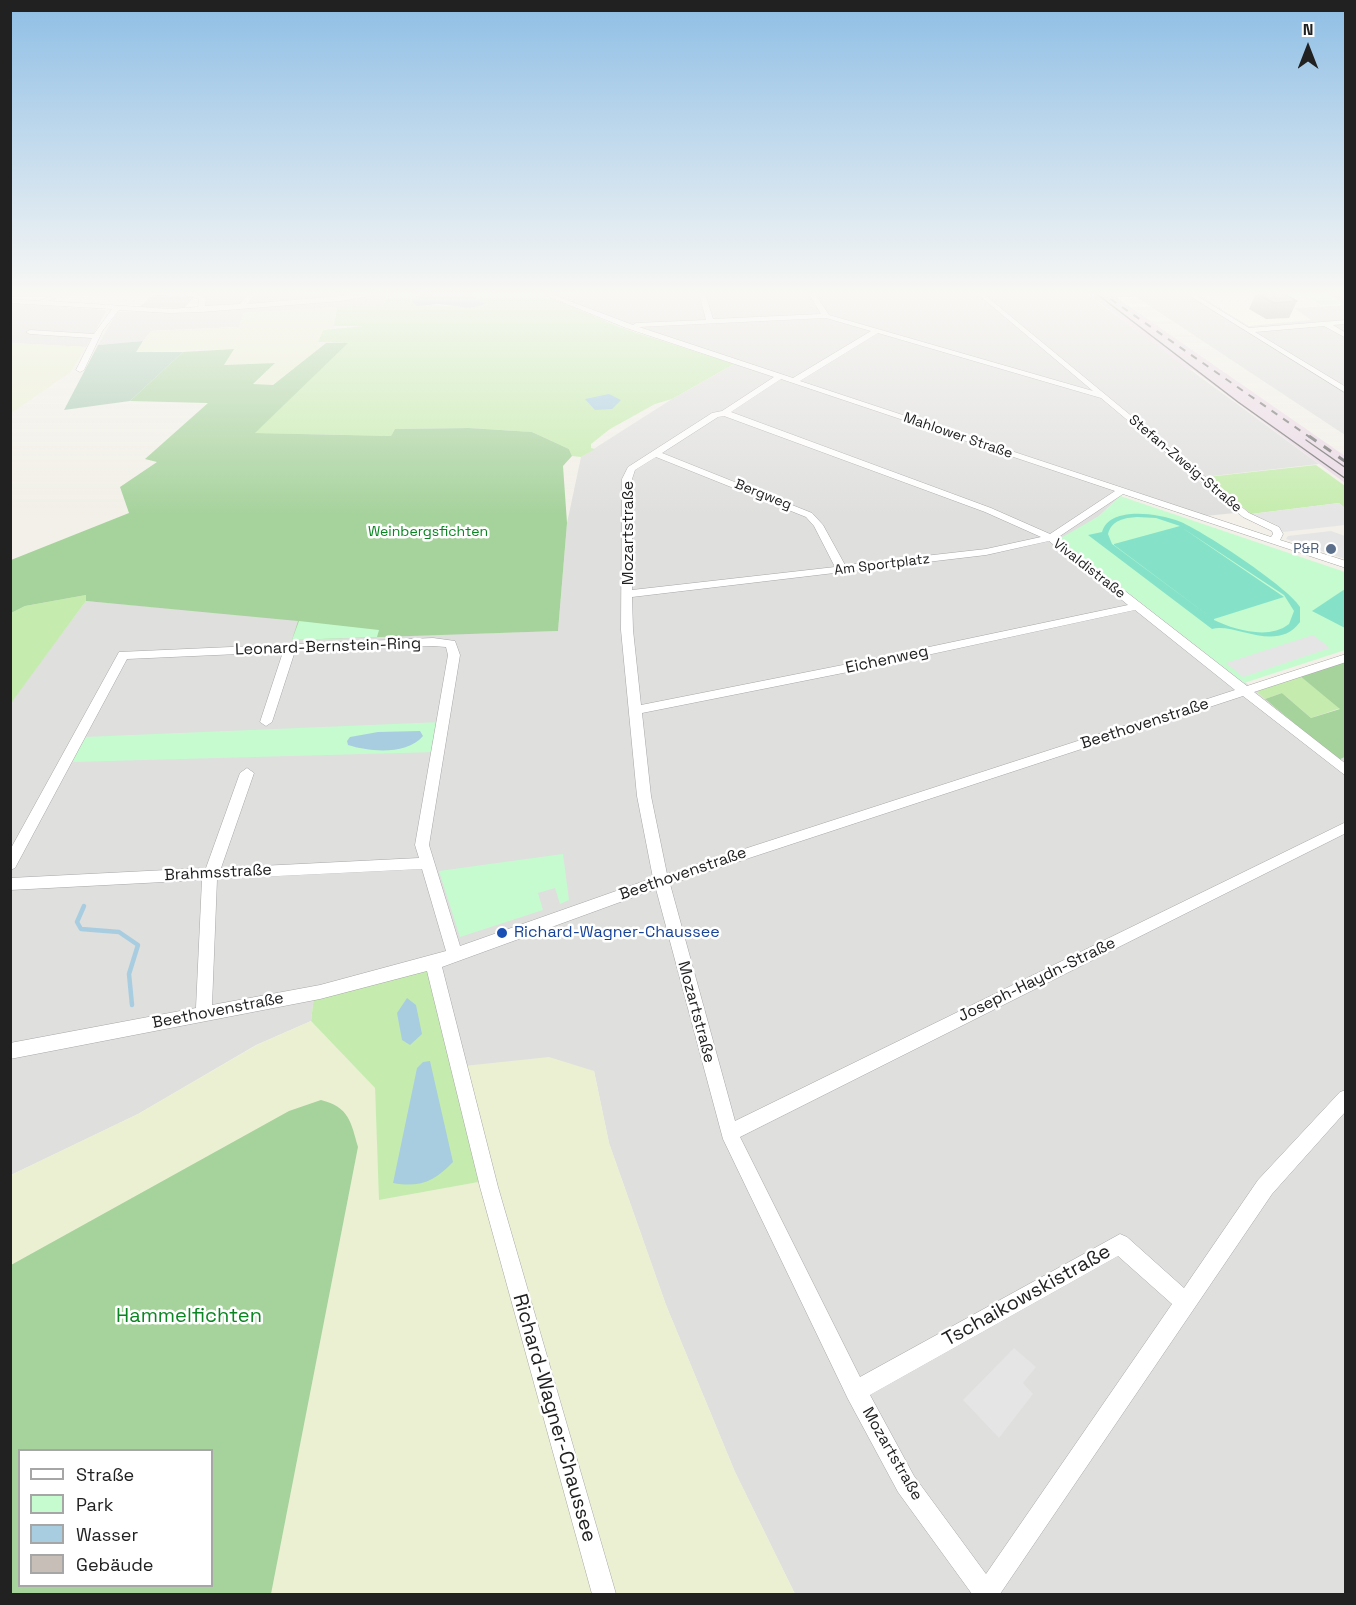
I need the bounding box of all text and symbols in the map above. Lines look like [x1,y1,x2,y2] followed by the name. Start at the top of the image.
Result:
[1278,18,1338,78] north arrow
[1303,19,1313,40] text: N
[901,409,1015,463] street label: Mahlower Straße
[1125,412,1245,516] street label: Stefan-Zweig-Straße
[732,476,794,514] street label: Bergweg
[619,481,639,585] street label: Mozartstraße
[368,524,488,540] park label: Weinbergsfichten
[1049,536,1129,602] street label: Vivaldistraße
[1293,541,1319,557] place label: P&R
[1324,542,1338,556] marker: P&R
[833,551,931,579] street label: Am Sportplatz
[235,634,421,660] street label: Leonard-Bernstein-Ring
[844,642,930,678] street label: Eichenweg
[1079,694,1211,754] street label: Beethovenstraße
[617,843,749,905] street label: Beethovenstraße
[164,861,272,885] street label: Brahmsstraße
[514,923,720,943] place label: Richard-Wagner-Chaussee
[495,926,509,940] marker: Richard-Wagner-Chaussee
[955,934,1119,1026] street label: Joseph-Haydn-Straße
[673,959,719,1065] street label: Mozartstraße
[151,989,285,1033] street label: Beethovenstraße
[939,1240,1115,1352] street label: Tschaikowskistraße
[507,1291,601,1545] street label: Richard-Wagner-Chaussee
[116,1305,262,1329] park label: Hammelfichten
[858,1404,926,1504] street label: Mozartstraße
[18,1449,213,1587] legend
[76,1463,134,1486] text: Straße
[76,1493,113,1516] text: Park
[76,1523,138,1546] text: Wasser
[76,1553,154,1576] text: Gebäude

